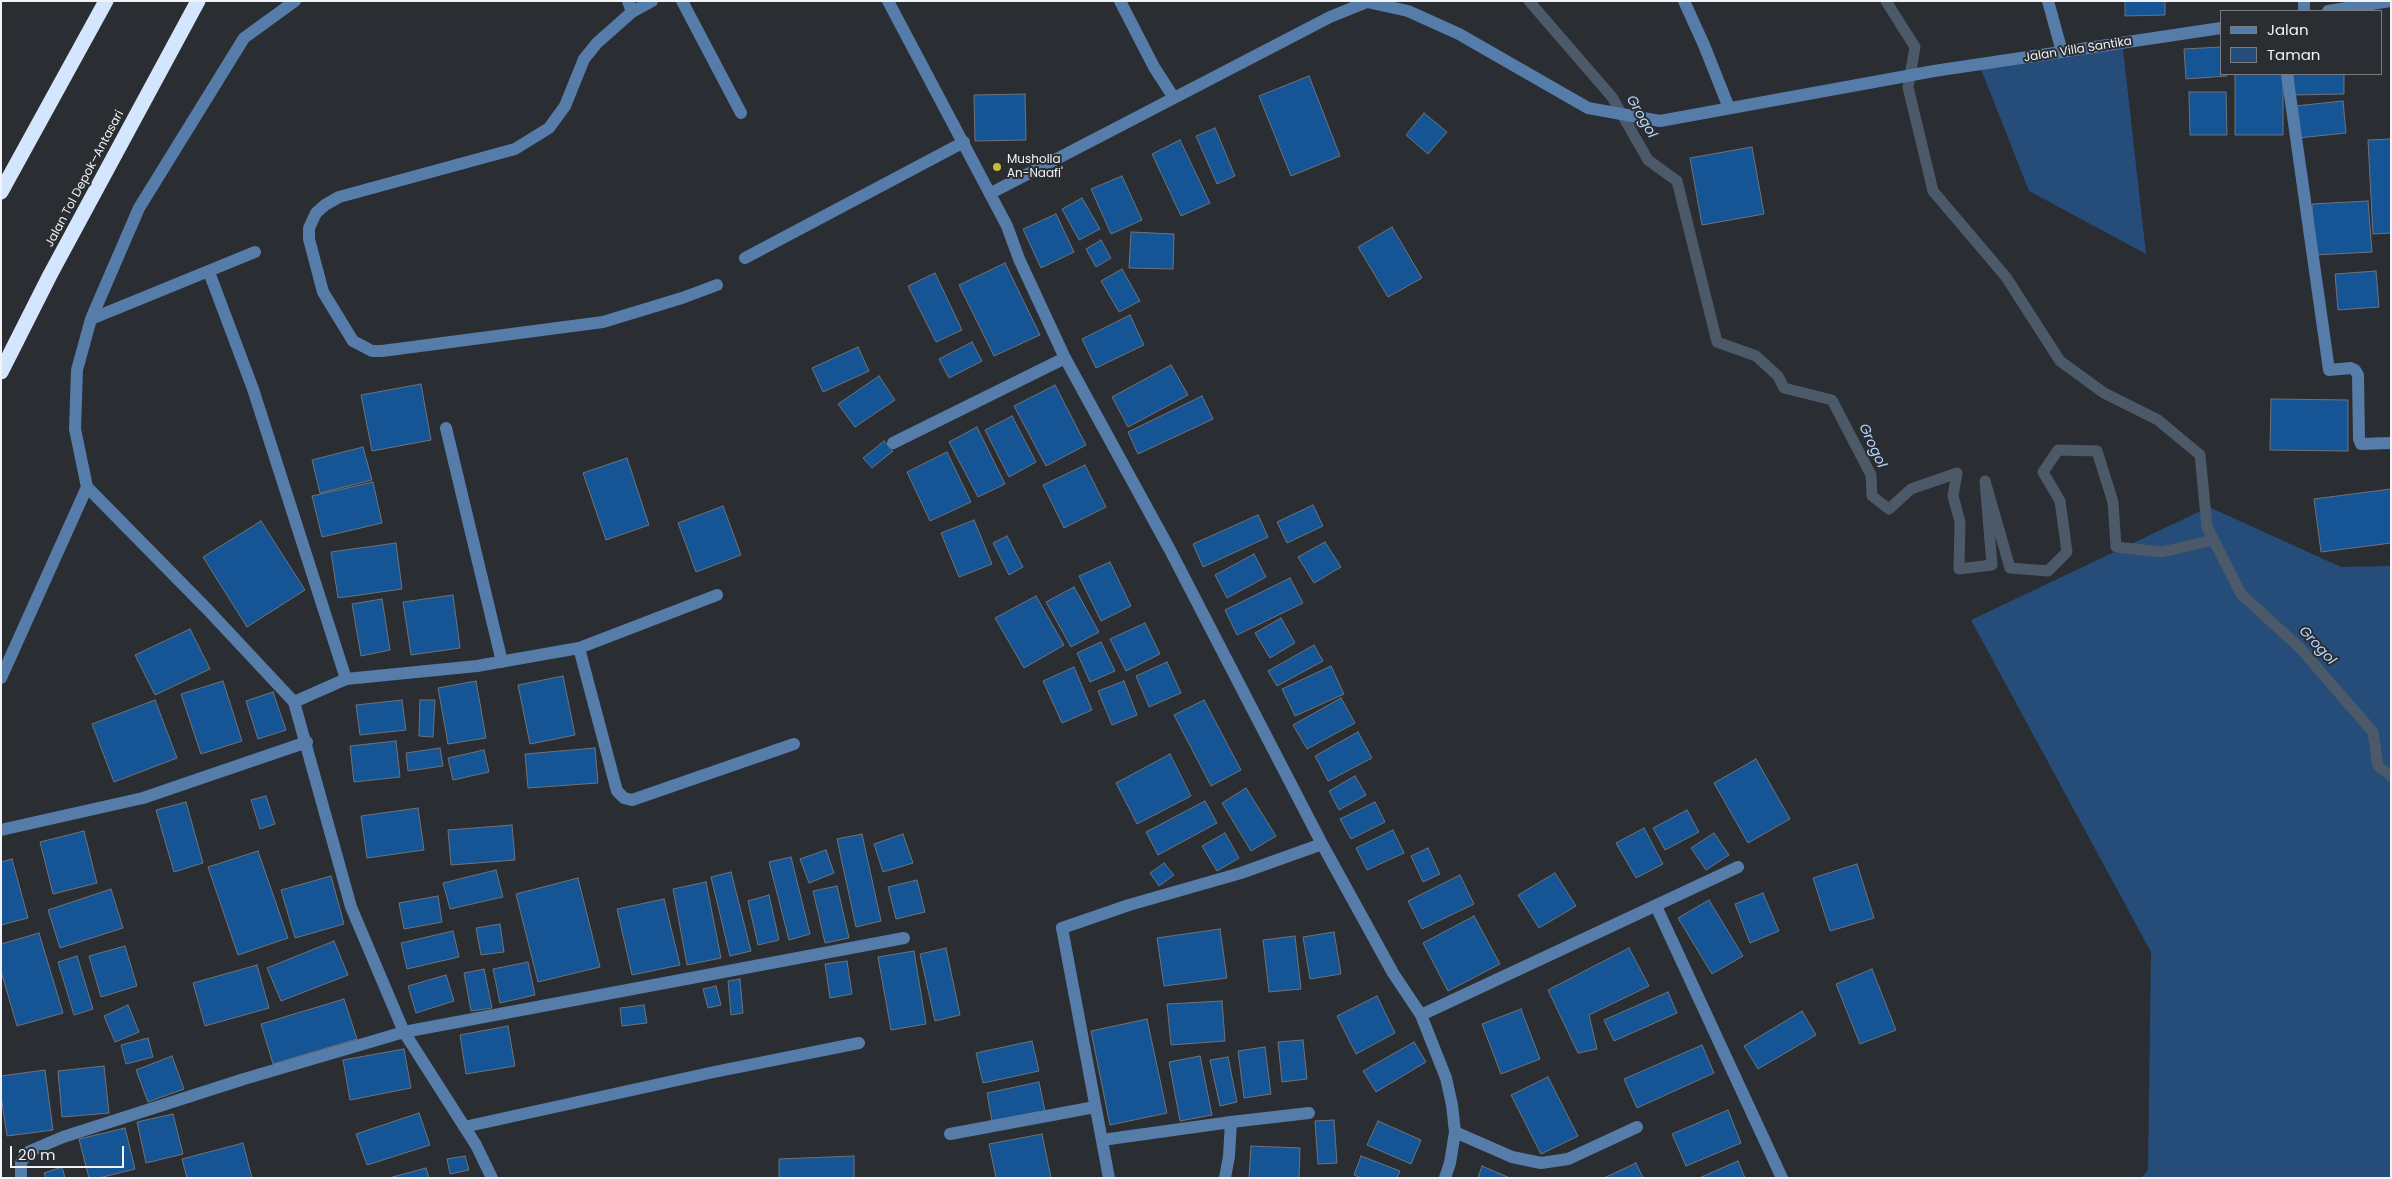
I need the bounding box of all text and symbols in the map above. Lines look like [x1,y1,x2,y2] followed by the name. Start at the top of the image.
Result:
[2220,10,2382,75] legend
[2267,19,2309,40] text: Jalan
[2023,34,2133,66] street label: Jalan Villa Santika
[2267,44,2320,65] text: Taman
[1622,92,1660,142] water label: Grogol
[43,108,127,250] street label: Jalan Tol Depok–Antasari
[1007,153,1063,181] place label: Musholla An-Naafi'
[991,161,1003,173] marker: Musholla An-Naafi'
[1854,421,1890,471] water label: Grogol
[2295,623,2339,669] water label: Grogol
[12,1136,126,1168] scale bar
[18,1144,56,1165] text: 20 m

